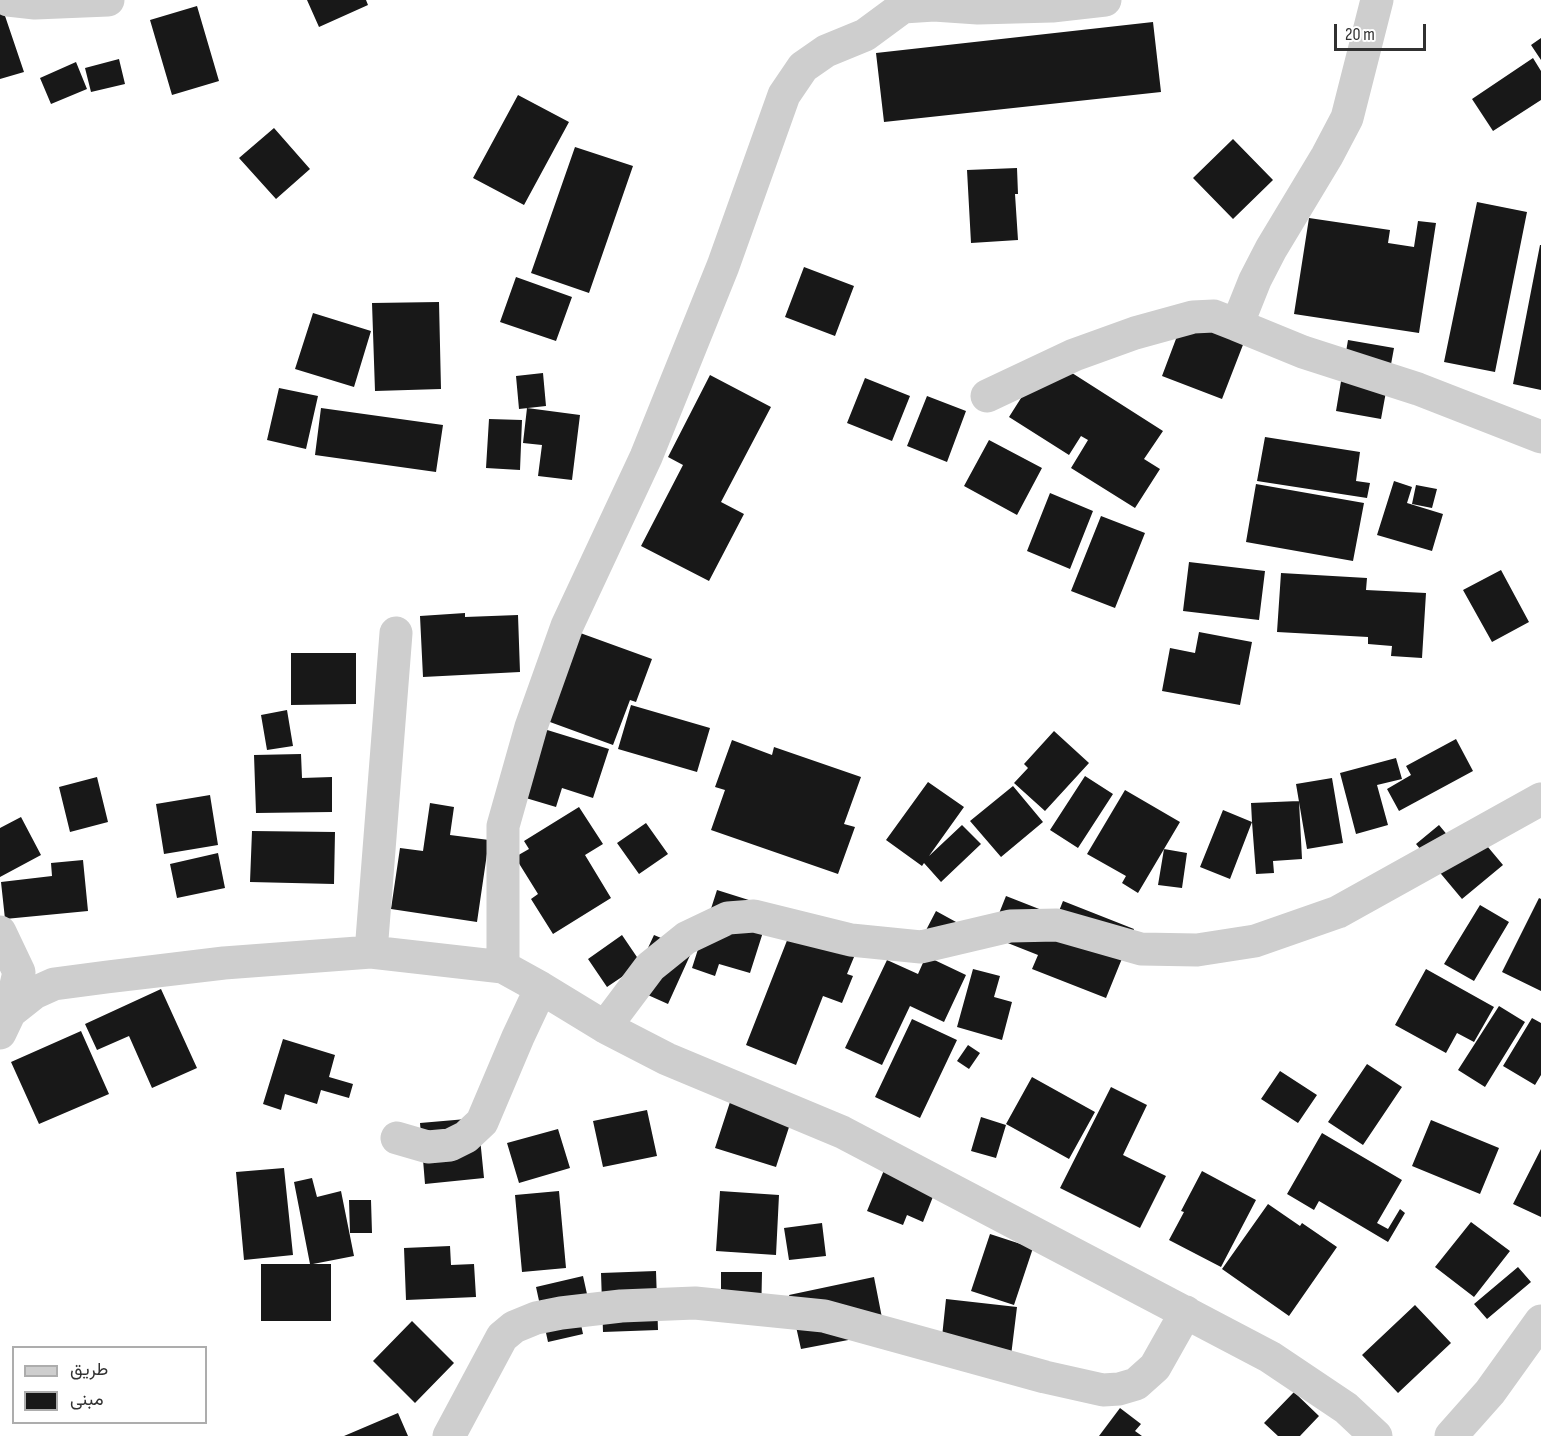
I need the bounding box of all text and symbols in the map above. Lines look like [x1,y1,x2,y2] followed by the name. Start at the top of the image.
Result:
[1337,12,1428,50] scale bar
[1345,24,1375,45] text: 20 m
[12,1346,207,1424] legend
[70,1359,108,1380] text: طريق
[70,1389,104,1410] text: مبنى

